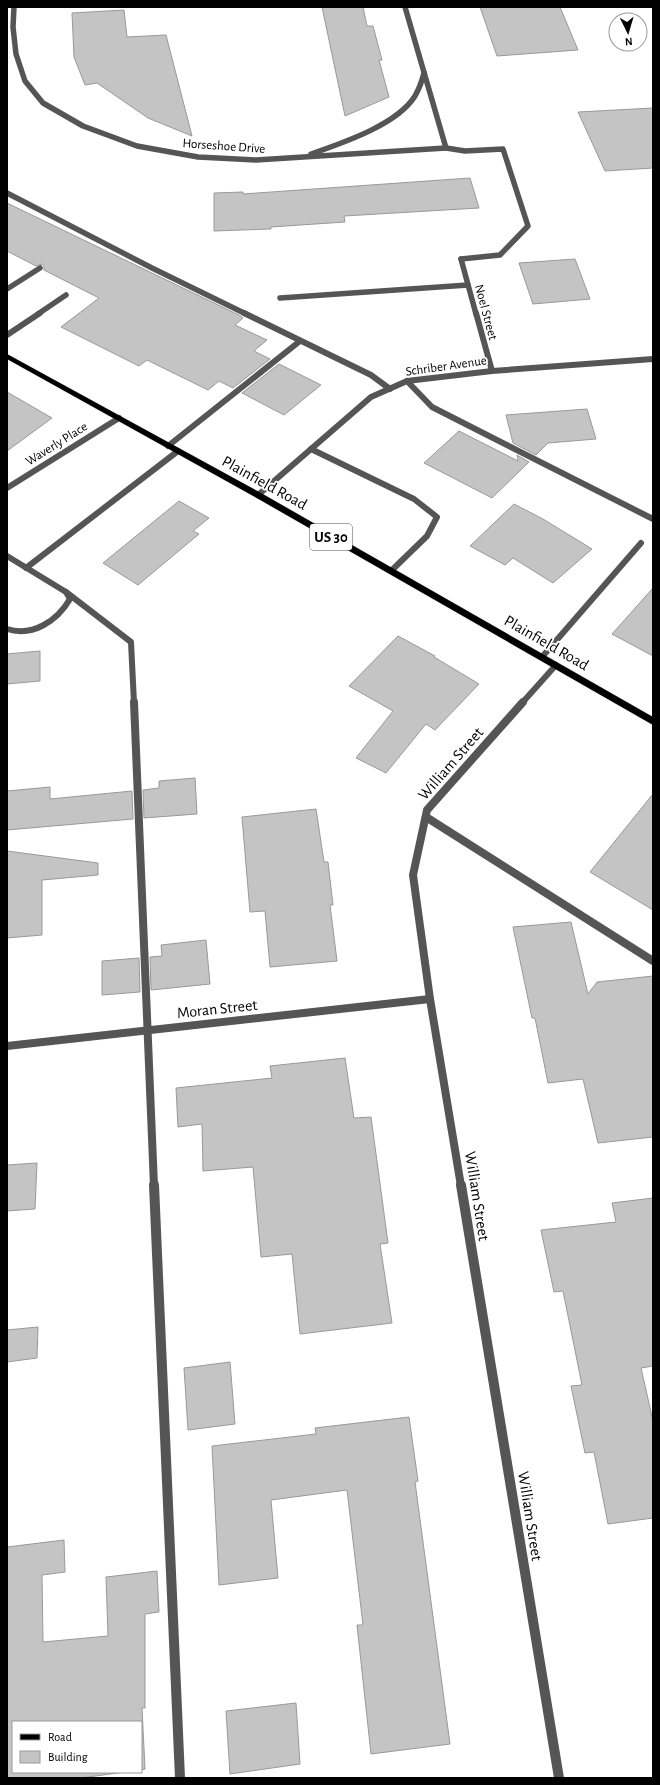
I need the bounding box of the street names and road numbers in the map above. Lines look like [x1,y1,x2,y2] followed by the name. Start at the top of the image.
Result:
[182,137,266,156] street label: Horseshoe Drive
[472,283,499,342] street label: Noel Street
[405,354,488,379] street label: Schriber Avenue
[24,420,90,468] street label: Waverly Place
[219,453,310,513] street label: Plainfield Road
[310,524,352,550] road number: US 30
[502,612,591,673] street label: Plainfield Road
[415,724,486,803] street label: William Street
[176,997,258,1021] street label: Moran Street
[462,1150,492,1242] street label: William Street
[515,1470,545,1562] street label: William Street

